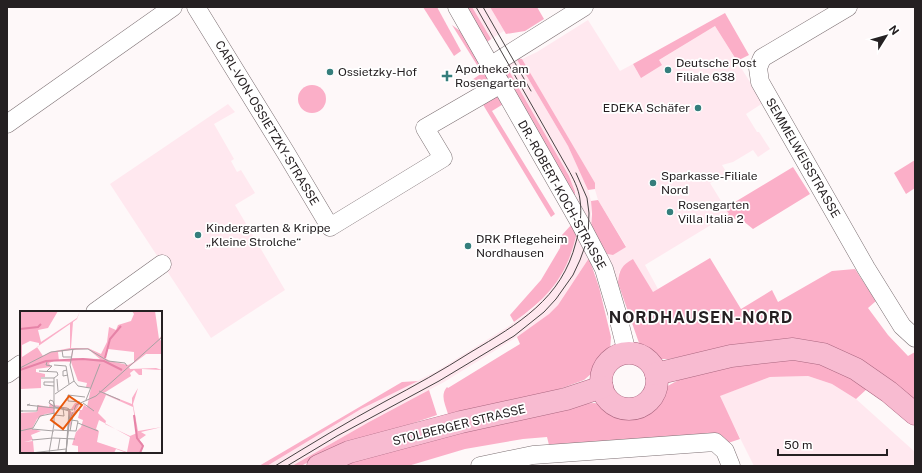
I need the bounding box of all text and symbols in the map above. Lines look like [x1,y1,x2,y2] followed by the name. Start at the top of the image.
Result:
[866,16,906,56] north arrow
[887,23,901,37] text: N
[212,38,322,208] street label: CARL-VON-OSSIETZKY-STRASSE
[676,56,757,84] place label: Deutsche Post Filiale 638
[455,62,529,90] place label: Apotheke am Rosengarten
[338,65,417,79] place label: Ossietzky-Hof
[663,65,673,75] marker: Deutsche Post Filiale 638
[325,67,335,77] marker: Ossietzky-Hof
[442,71,452,81] marker: Apotheke am Rosengarten
[763,96,843,220] street label: SEMMELWEISSTRASSE
[603,101,690,115] place label: EDEKA Schäfer
[693,103,703,113] marker: EDEKA Schäfer
[515,118,609,272] street label: DR.-ROBERT-KOCH-STRASSE
[661,169,758,197] place label: Sparkasse-Filiale Nord
[648,178,658,188] marker: Sparkasse-Filiale Nord
[678,198,749,226] place label: Rosengarten Villa Italia 2
[665,207,675,217] marker: Rosengarten Villa Italia 2
[206,221,331,249] place label: Kindergarten & Krippe „Kleine Strolche“
[193,230,203,240] marker: Kindergarten & Krippe „Kleine Strolche“
[476,232,567,260] place label: DRK Pflegeheim Nordhausen
[463,241,473,251] marker: DRK Pflegeheim Nordhausen
[609,308,793,327] district label: NORDHAUSEN-NORD
[20,311,162,453] inset map
[391,402,527,448] street label: STOLBERGER STRASSE
[778,431,887,457] scale bar
[784,438,812,452] text: 50 m

